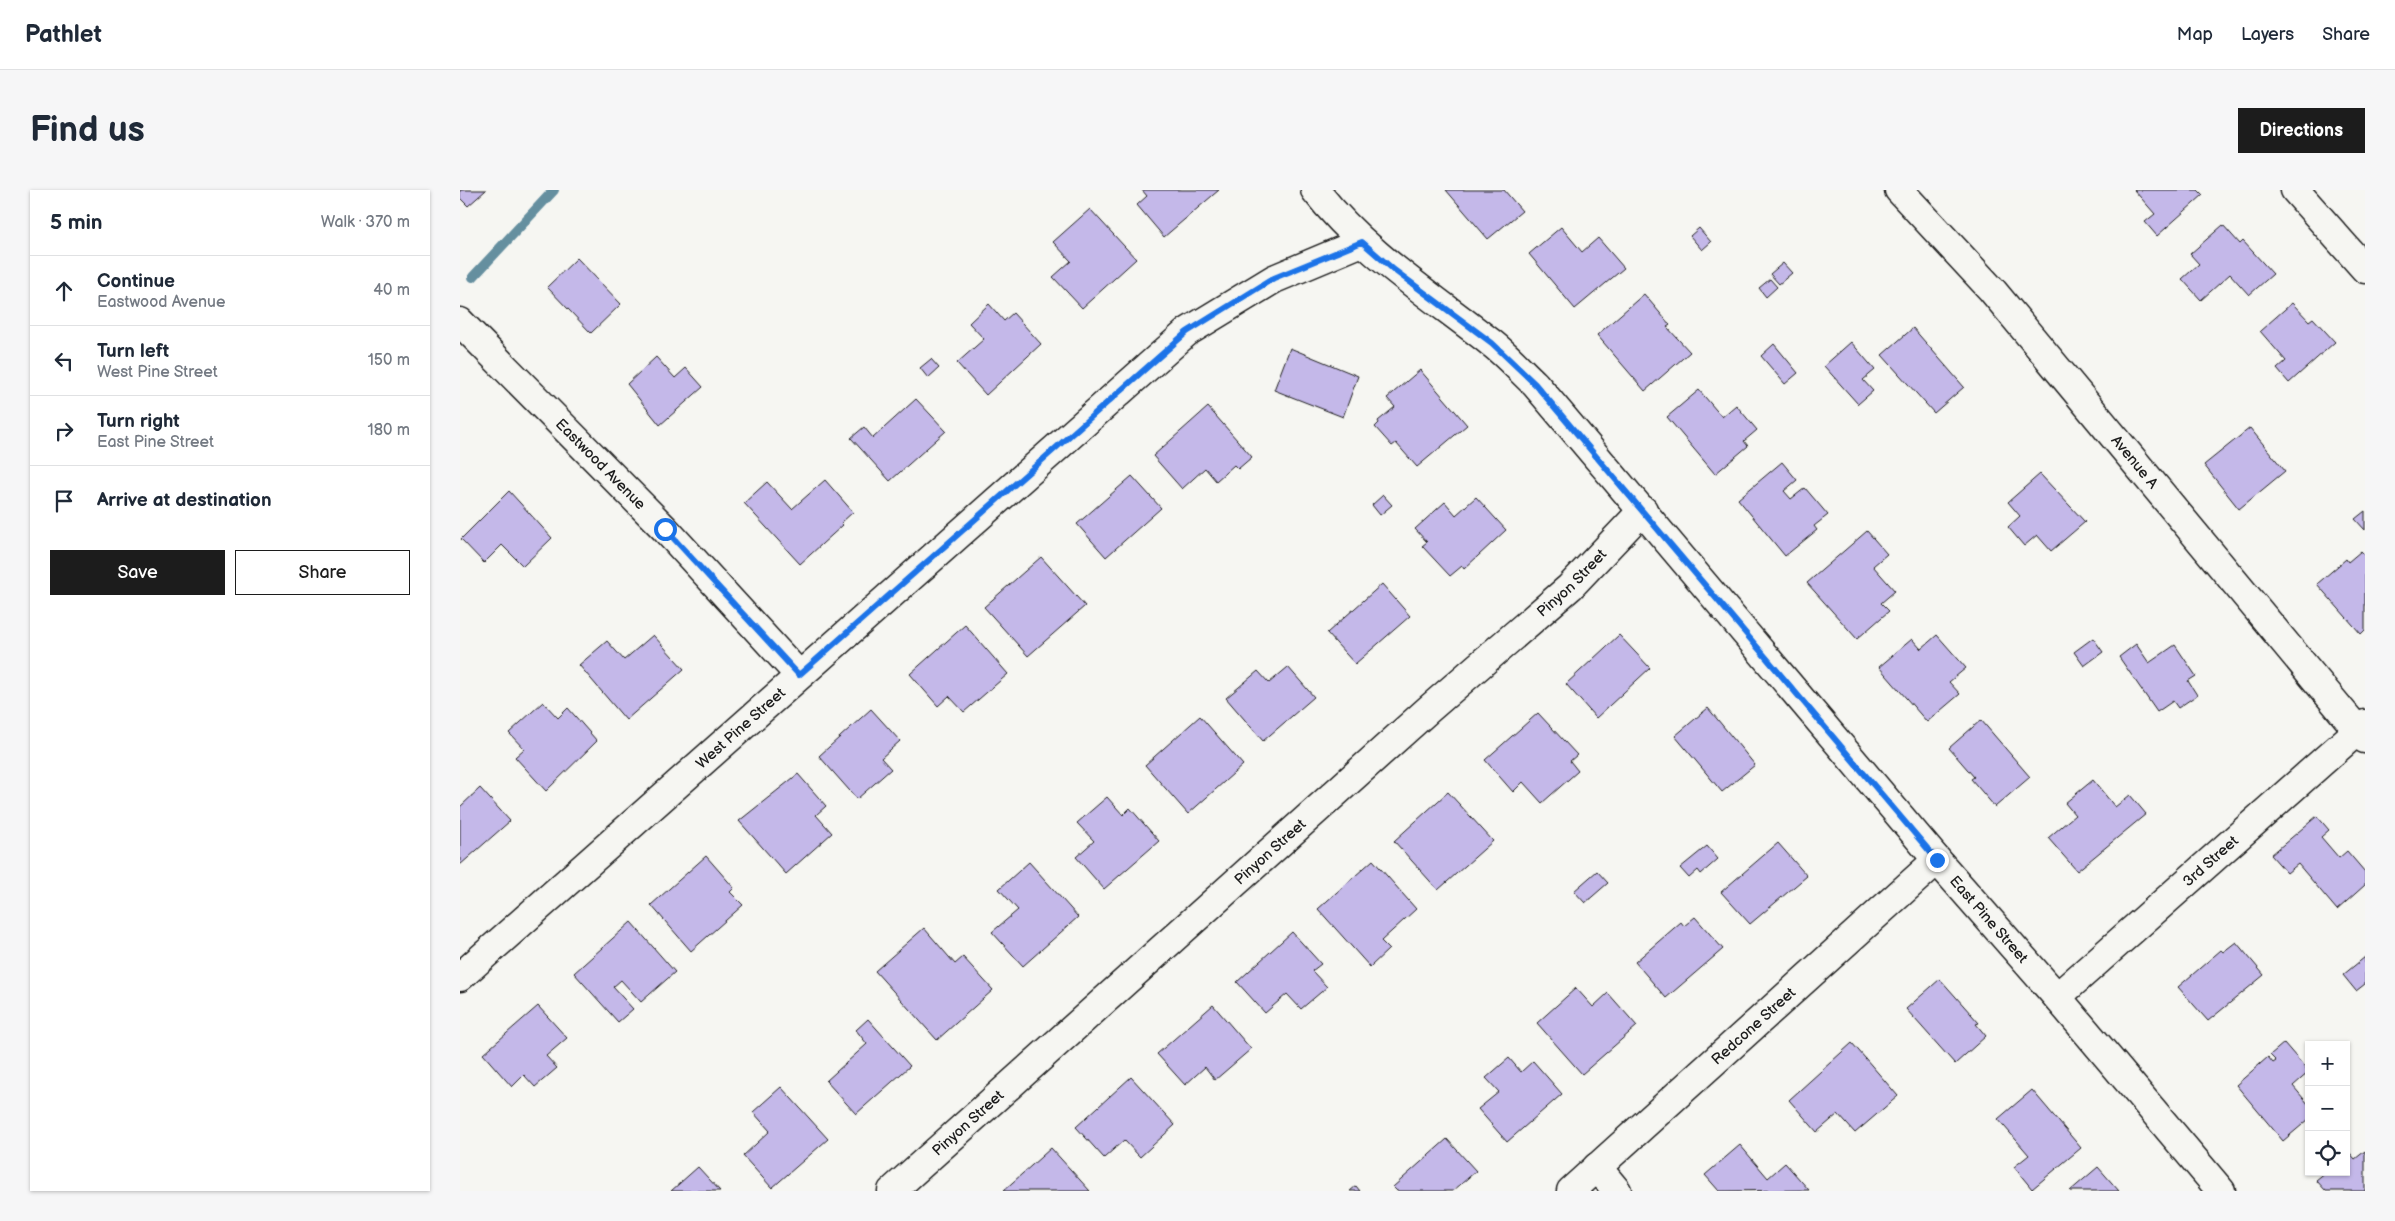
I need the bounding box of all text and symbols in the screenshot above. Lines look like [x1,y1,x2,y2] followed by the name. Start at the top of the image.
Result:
[25,20,102,49] text: Pathlet
[2177,24,2213,45] text: Map
[2241,24,2294,45] text: Layers
[2322,24,2370,45] text: Share
[2238,108,2365,153] button: Directions
[30,109,145,152] text: Find us
[50,210,103,235] text: 5 min
[321,213,410,232] text: Walk · 370 m
[97,270,175,293] text: Continue
[50,277,78,305] icon: ahead
[373,281,410,300] text: 40 m
[97,293,225,312] text: Eastwood Avenue
[97,340,169,363] text: Turn left
[50,347,78,375] icon: left
[368,351,410,370] text: 150 m
[97,363,218,382] text: West Pine Street
[97,410,180,433] text: Turn right
[552,415,650,514] street label: Eastwood Avenue
[50,417,78,445] icon: right
[368,421,410,440] text: 180 m
[2107,431,2163,493] street label: Avenue A
[97,433,214,452] text: East Pine Street
[50,487,78,515] icon: arrive
[97,489,272,512] text: Arrive at destination
[654,518,677,541] route start
[1533,545,1611,621] street label: Pinyon Street
[50,550,225,595] button: Save
[235,550,410,595] button: Share
[692,683,789,773] street label: West Pine Street
[1230,814,1310,889] street label: Pinyon Street
[2179,831,2242,891] street label: 3rd Street
[1926,849,1949,872] route end
[1946,872,2033,967] street label: East Pine Street
[1707,983,1800,1069] street label: Redcone Street
[2305,1041,2350,1176] map controls
[2305,1041,2350,1086] button: +
[928,1086,1008,1160] street label: Pinyon Street
[2305,1086,2350,1131] button: −
[2305,1131,2350,1176] button: locate

